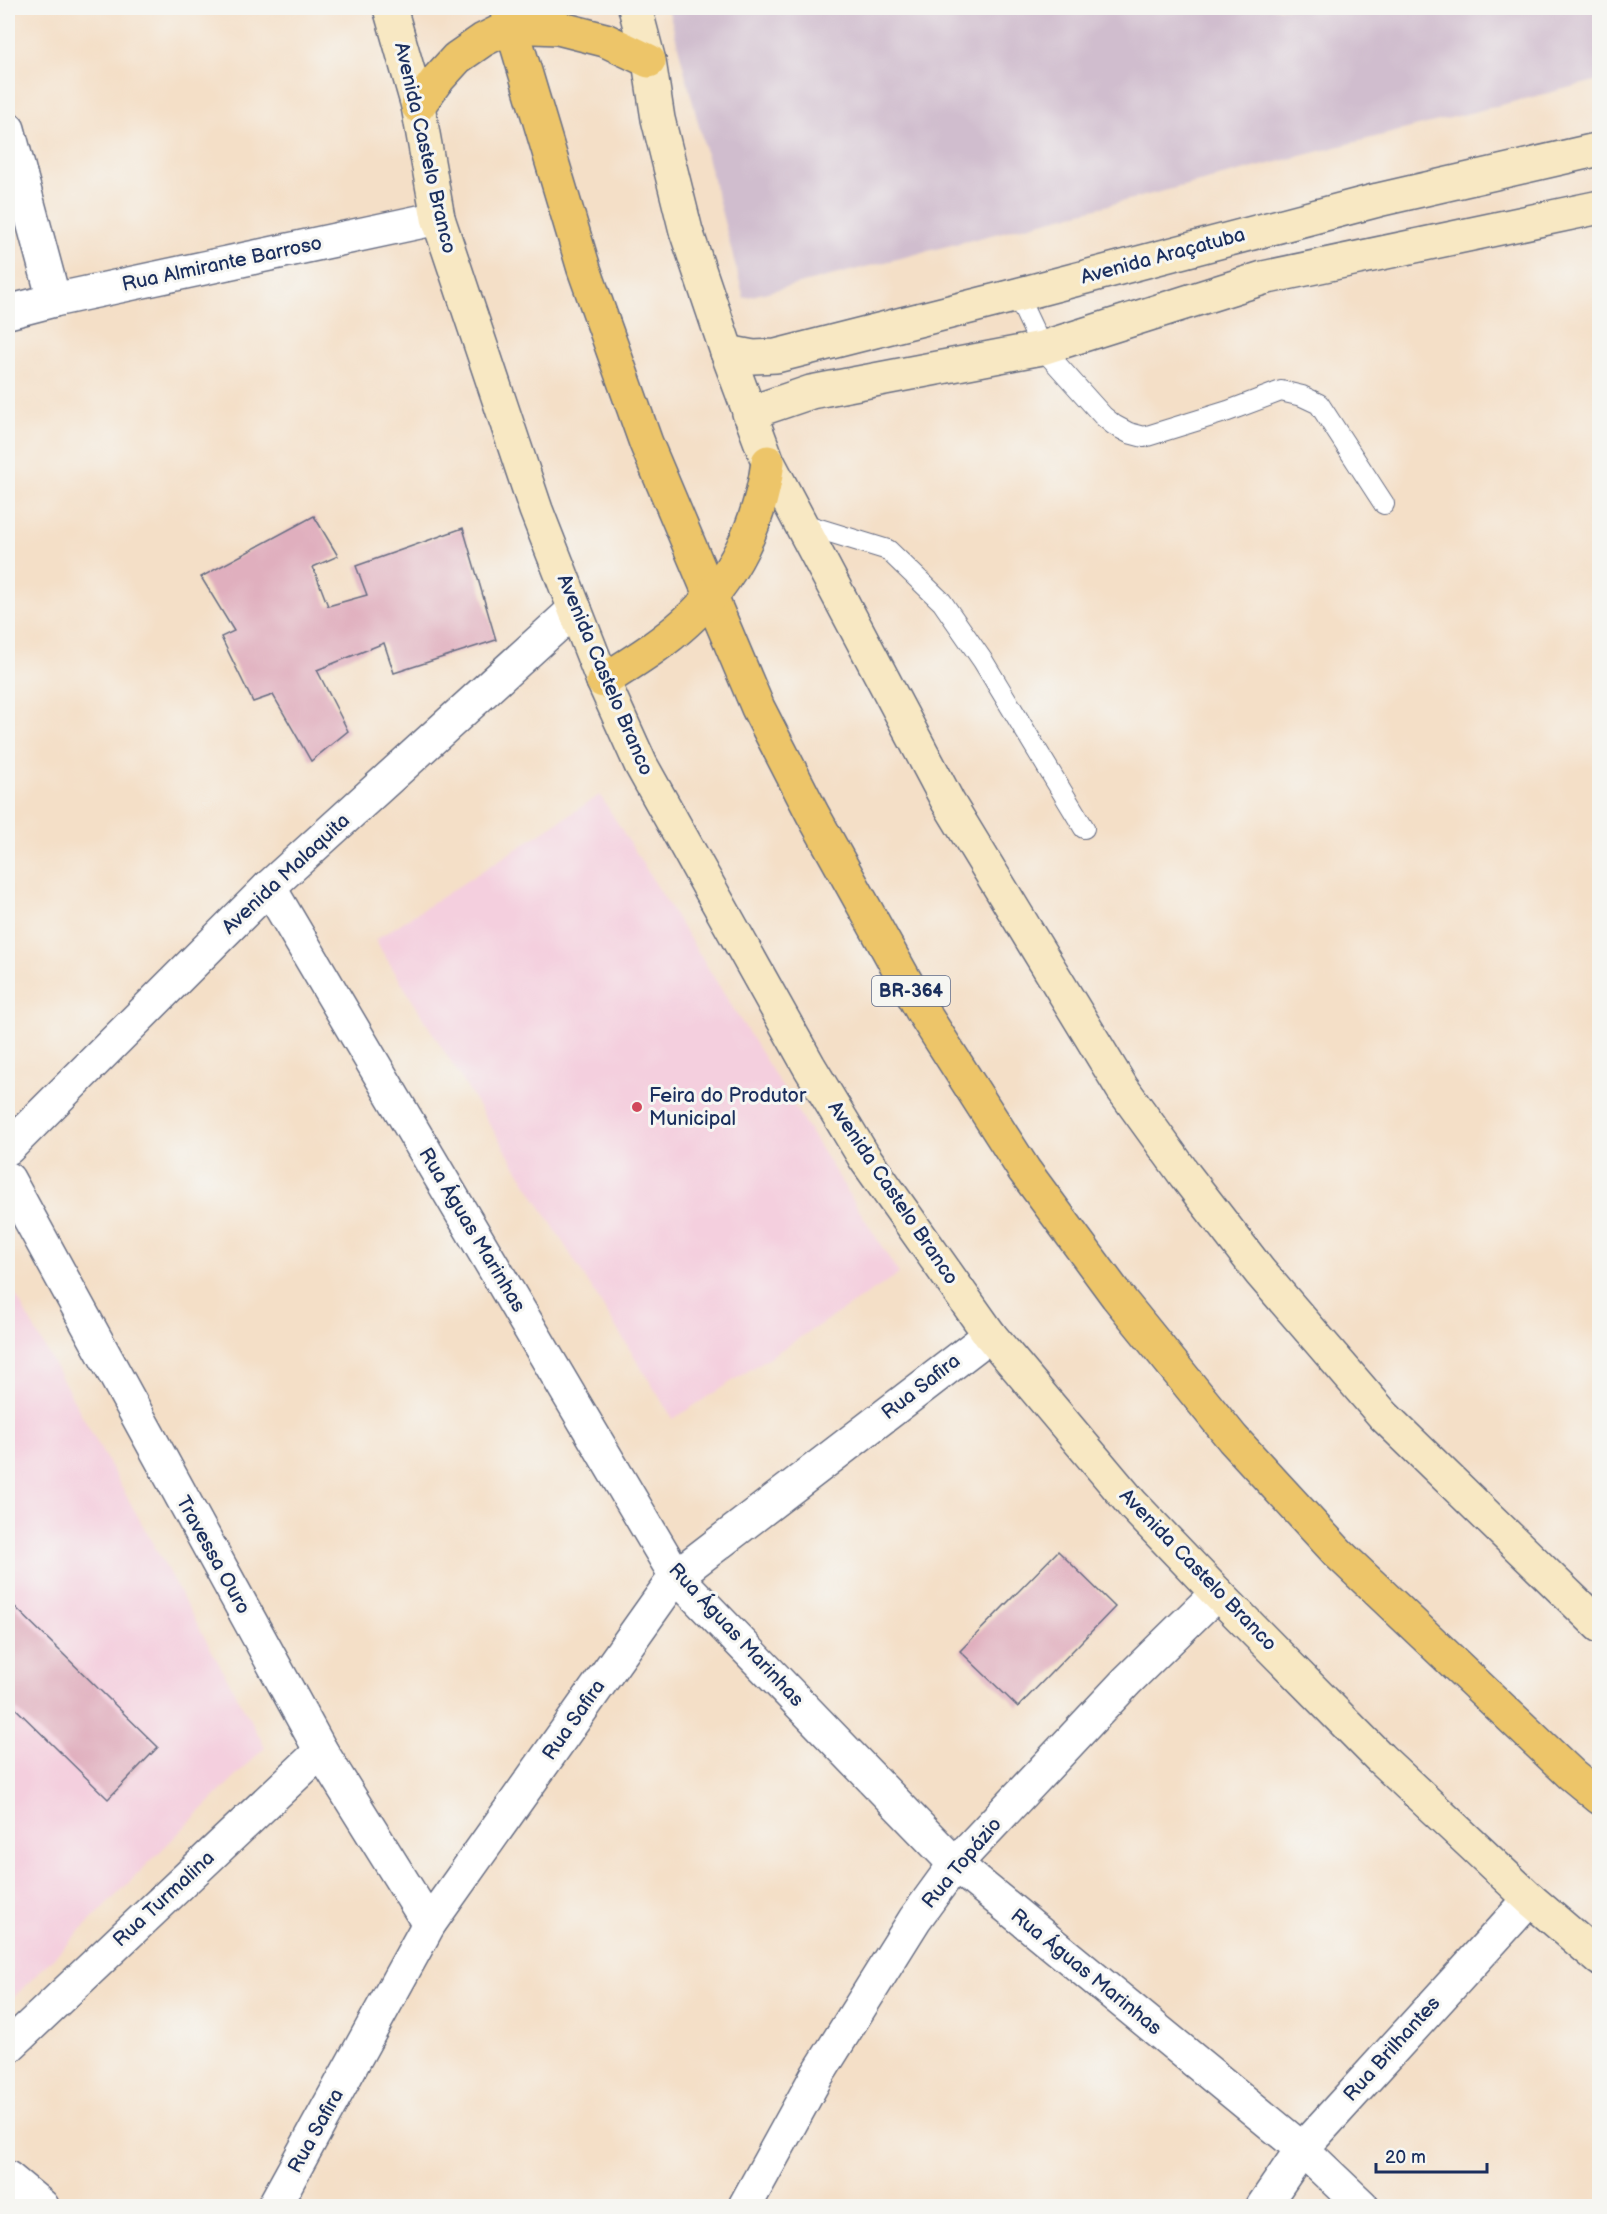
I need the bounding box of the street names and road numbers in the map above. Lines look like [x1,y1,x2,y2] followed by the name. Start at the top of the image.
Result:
[389,40,461,256] street label: Avenida Castelo Branco
[1078,223,1248,289] street label: Avenida Araçatuba
[120,231,324,297] street label: Rua Almirante Barroso
[552,571,658,779] street label: Avenida Castelo Branco
[217,809,355,939] street label: Avenida Malaquita
[872,976,950,1006] road number: BR-364
[823,1097,963,1289] street label: Avenida Castelo Branco
[413,1143,531,1317] street label: Rua Águas Marinhas
[877,1349,965,1425] street label: Rua Safira
[1114,1484,1282,1656] street label: Avenida Castelo Branco
[171,1492,255,1618] street label: Travessa Ouro
[663,1558,809,1712] street label: Rua Águas Marinhas
[538,1675,610,1765] street label: Rua Safira
[917,1813,1007,1913] street label: Rua Topázio
[108,1846,220,1952] street label: Rua Turmalina
[1006,1903,1167,2040] street label: Rua Águas Marinhas
[1339,1991,1446,2106] street label: Rua Brilhantes
[283,2085,349,2177] street label: Rua Safira

